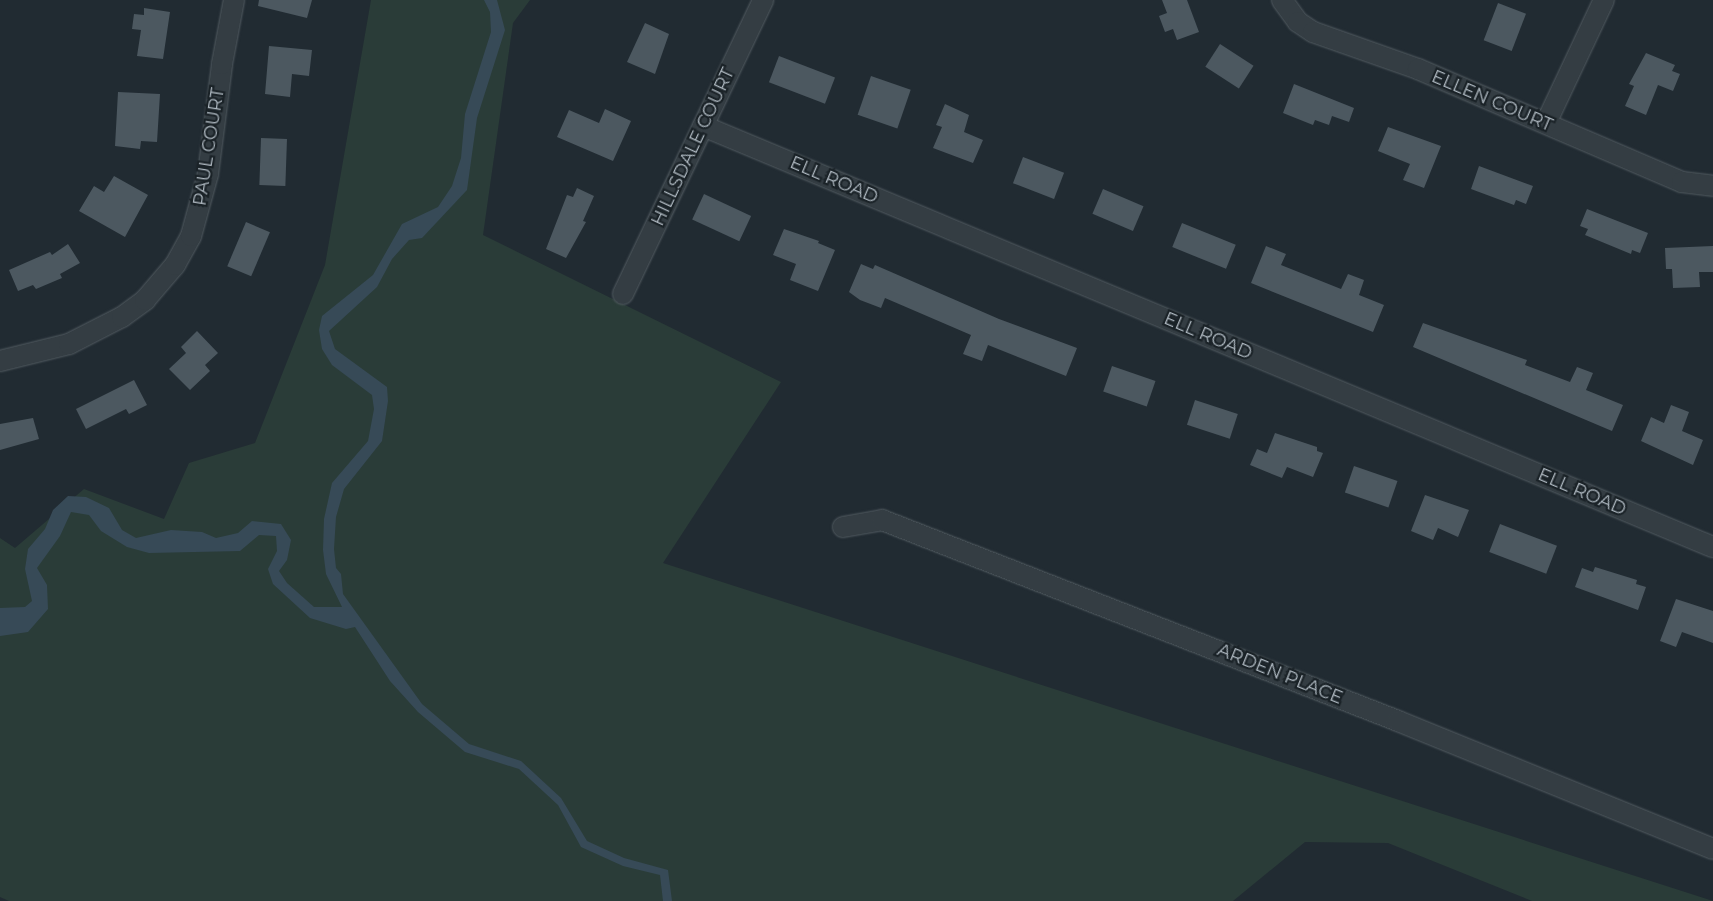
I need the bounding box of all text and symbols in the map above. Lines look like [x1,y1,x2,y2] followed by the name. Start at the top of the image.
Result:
[647,65,739,229] street label: HILLSDALE COURT
[1428,66,1556,136] street label: ELLEN COURT
[189,87,229,207] street label: PAUL COURT
[787,152,881,208] street label: ELL ROAD
[1161,308,1255,364] street label: ELL ROAD
[1535,464,1629,520] street label: ELL ROAD
[1214,639,1346,709] street label: ARDEN PLACE

